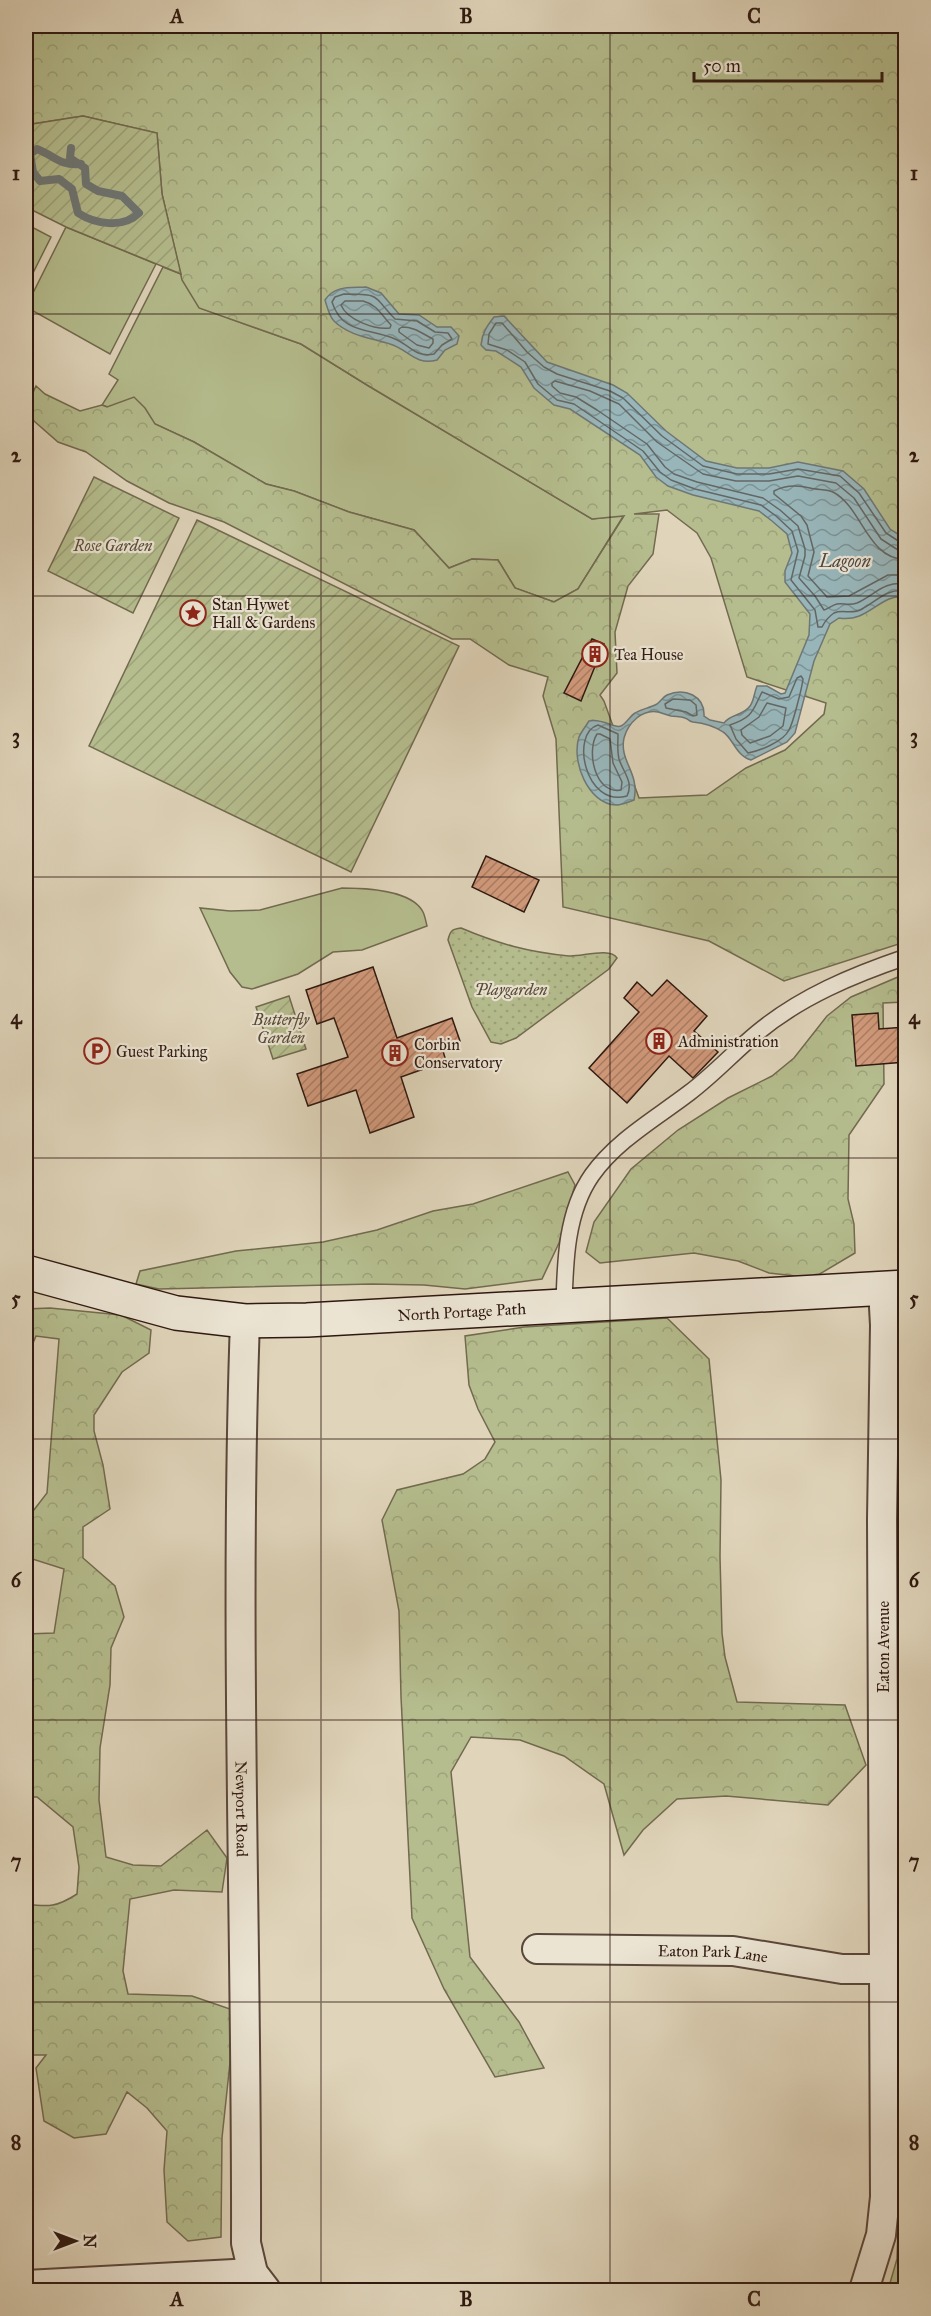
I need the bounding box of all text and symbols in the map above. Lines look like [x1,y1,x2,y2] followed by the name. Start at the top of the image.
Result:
[168,4,184,28] text: A
[459,4,473,28] text: B
[747,4,761,28] text: C
[694,45,882,83] scale bar
[703,55,741,77] text: 50 m
[12,161,20,185] text: 1
[910,161,918,185] text: 1
[11,443,22,467] text: 2
[909,443,920,467] text: 2
[73,536,153,555] park label: Rose Garden
[818,550,871,572] water label: Lagoon
[212,595,315,632] place label: Stan Hywet Hall & Gardens
[178,598,208,628] place icon: Stan Hywet Hall & Gardens
[580,639,610,669] building icon: Tea House
[614,645,684,664] place label: Tea House
[12,724,20,749] text: 3
[910,724,918,749] text: 3
[475,980,548,999] park label: Playgarden
[10,1005,22,1030] text: 4
[908,1005,920,1030] text: 4
[252,1010,310,1047] park label: Butterfly Garden
[644,1026,674,1056] building icon: Administration
[677,1032,779,1051] place label: Administration
[414,1035,503,1072] place label: Corbin Conservatory
[82,1036,112,1066] parking icon: Guest Parking
[380,1038,410,1068] building icon: Corbin Conservatory
[116,1042,208,1062] place label: Guest Parking
[11,1286,21,1310] text: 5
[909,1286,919,1310] text: 5
[397,1299,527,1325] street label: North Portage Path
[11,1568,23,1592] text: 6
[909,1568,921,1592] text: 6
[874,1601,893,1693] street label: Eaton Avenue
[232,1761,252,1857] street label: Newport Road
[11,1849,22,1873] text: 7
[909,1849,920,1873] text: 7
[658,1941,770,1967] street label: Eaton Park Lane
[11,2130,21,2154] text: 8
[909,2130,919,2154] text: 8
[45,2211,105,2271] north arrow
[80,2234,99,2248] text: N
[168,2287,184,2311] text: A
[459,2287,473,2311] text: B
[747,2287,761,2311] text: C

